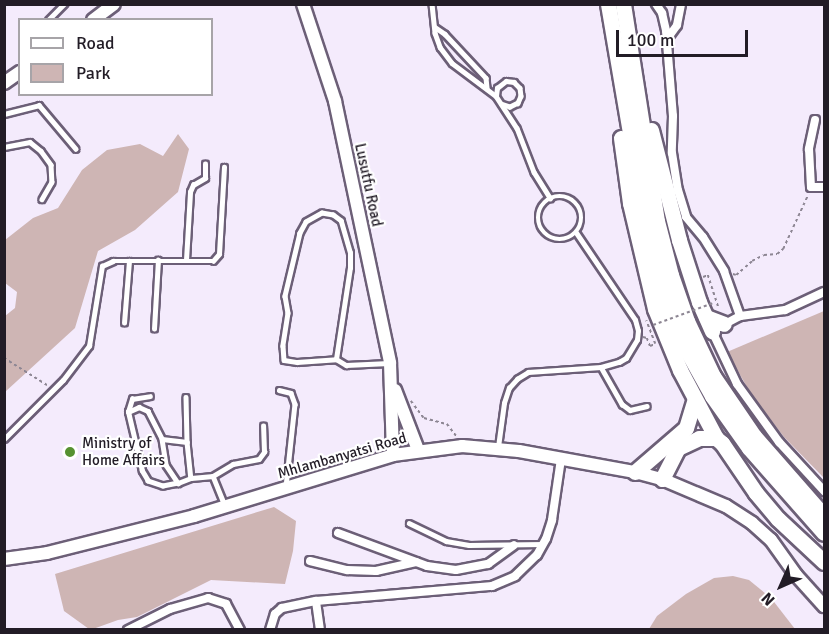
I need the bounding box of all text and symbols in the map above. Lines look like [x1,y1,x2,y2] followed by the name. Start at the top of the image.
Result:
[18,18,213,96] legend
[619,18,751,56] scale bar
[627,29,674,51] text: 100 m
[76,32,115,54] text: Road
[76,62,111,84] text: Park
[350,142,386,228] street label: Lusutfu Road
[275,429,409,483] street label: Mhlambanyatsi Road
[82,434,165,469] place label: Ministry of Home Affairs
[63,445,77,459] marker: Ministry of Home Affairs
[751,556,811,616] north arrow
[757,588,779,610] text: N

